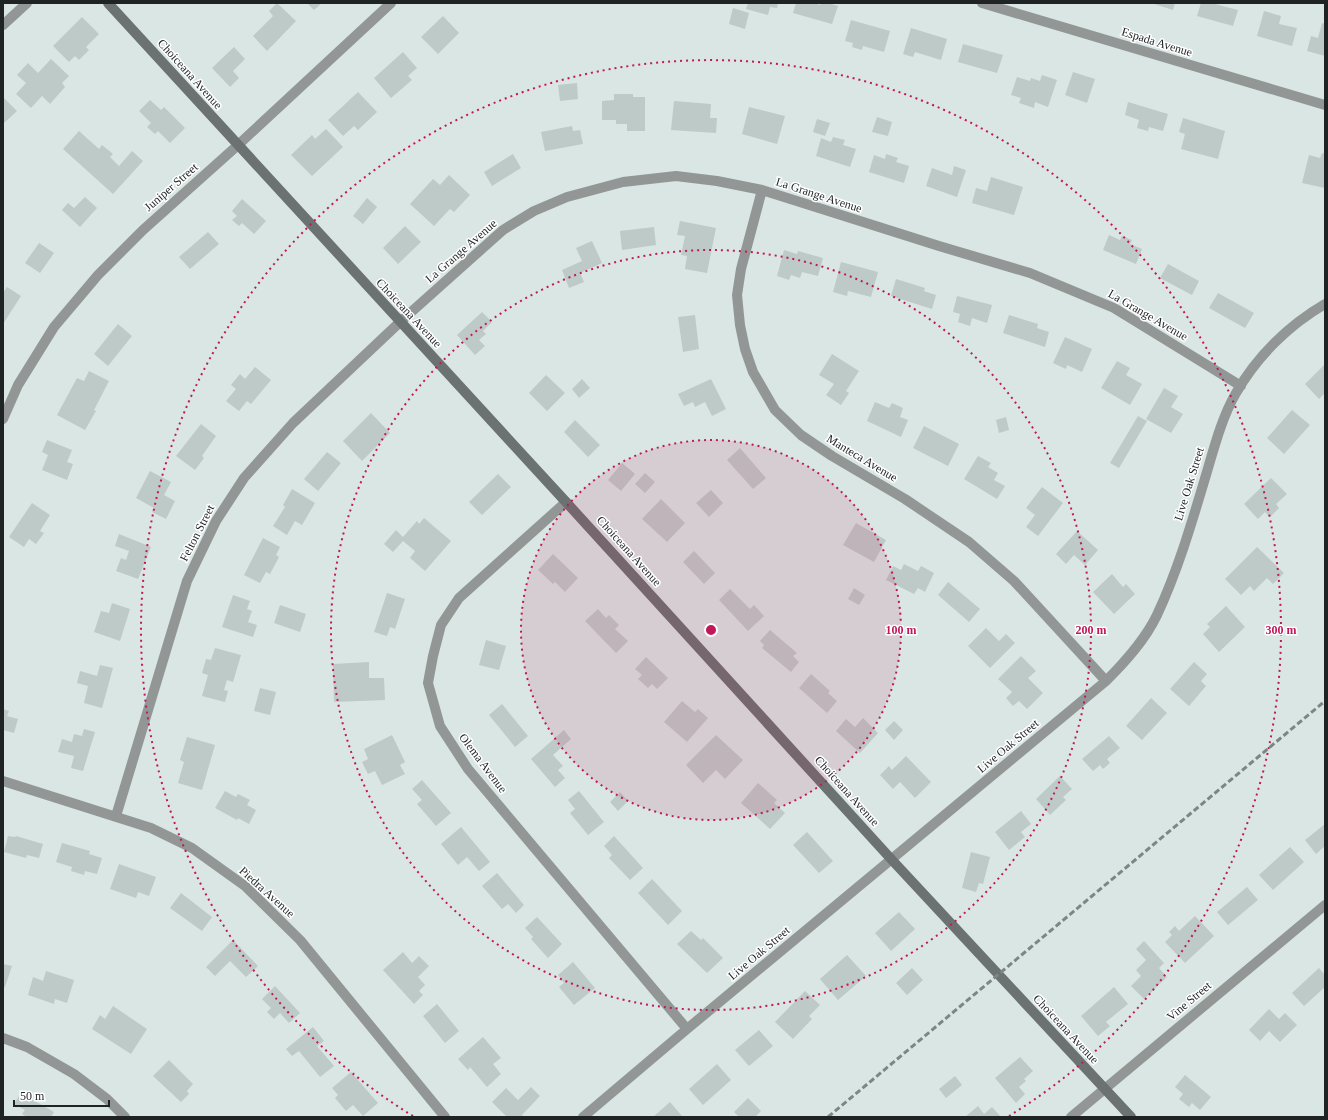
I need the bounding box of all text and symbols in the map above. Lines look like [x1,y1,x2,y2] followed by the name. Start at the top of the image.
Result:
[1120,25,1194,59] street label: Espada Avenue
[155,36,225,112] street label: Choiceana Avenue
[141,160,201,214] street label: Juniper Street
[774,174,864,216] street label: La Grange Avenue
[423,216,499,286] street label: La Grange Avenue
[373,276,445,350] street label: Choiceana Avenue
[1106,287,1190,343] street label: La Grange Avenue
[824,431,900,485] street label: Manteca Avenue
[1171,445,1207,522] street label: Live Oak Street
[177,502,218,564] street label: Felton Street
[594,513,664,589] street label: Choiceana Avenue
[704,623,718,637] centre of rings
[886,623,917,637] text: 100 m
[1076,623,1107,637] text: 200 m
[1266,623,1297,637] text: 300 m
[974,716,1042,776] street label: Live Oak Street
[456,731,510,795] street label: Olema Avenue
[812,753,882,829] street label: Choiceana Avenue
[237,864,297,920] street label: Piedra Avenue
[725,923,793,983] street label: Live Oak Street
[1164,978,1215,1024] street label: Vine Street
[1030,992,1102,1066] street label: Choiceana Avenue
[14,1082,109,1108] scale bar
[20,1089,45,1103] text: 50 m

